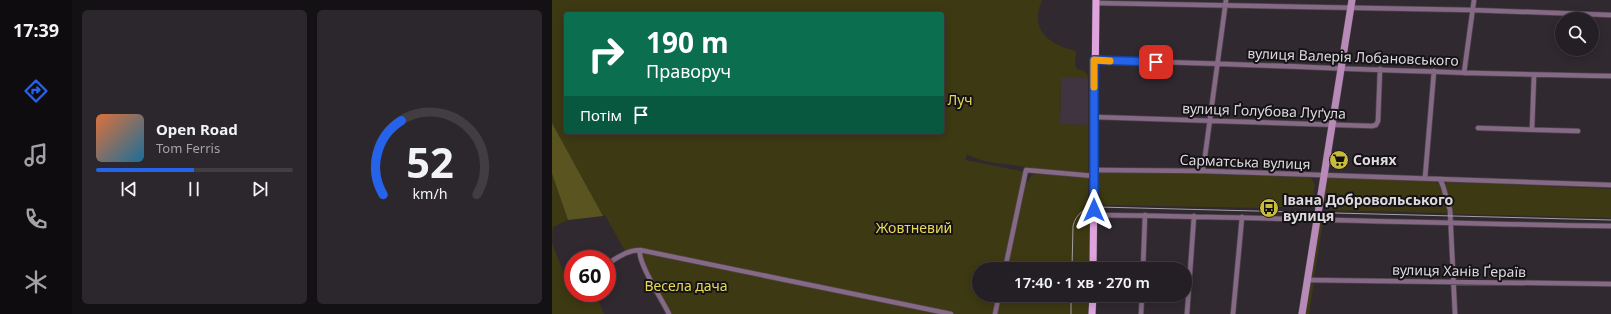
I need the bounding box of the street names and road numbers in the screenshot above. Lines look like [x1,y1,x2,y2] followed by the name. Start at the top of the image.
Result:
[1247,43,1459,70] street label: вулиця Валерія Лобановського
[1182,98,1346,123] street label: вулиця Ґолубова Луґула
[1179,150,1311,173] street label: Сарматська вулиця
[1392,260,1526,281] street label: вулиця Ханів Ґераїв

